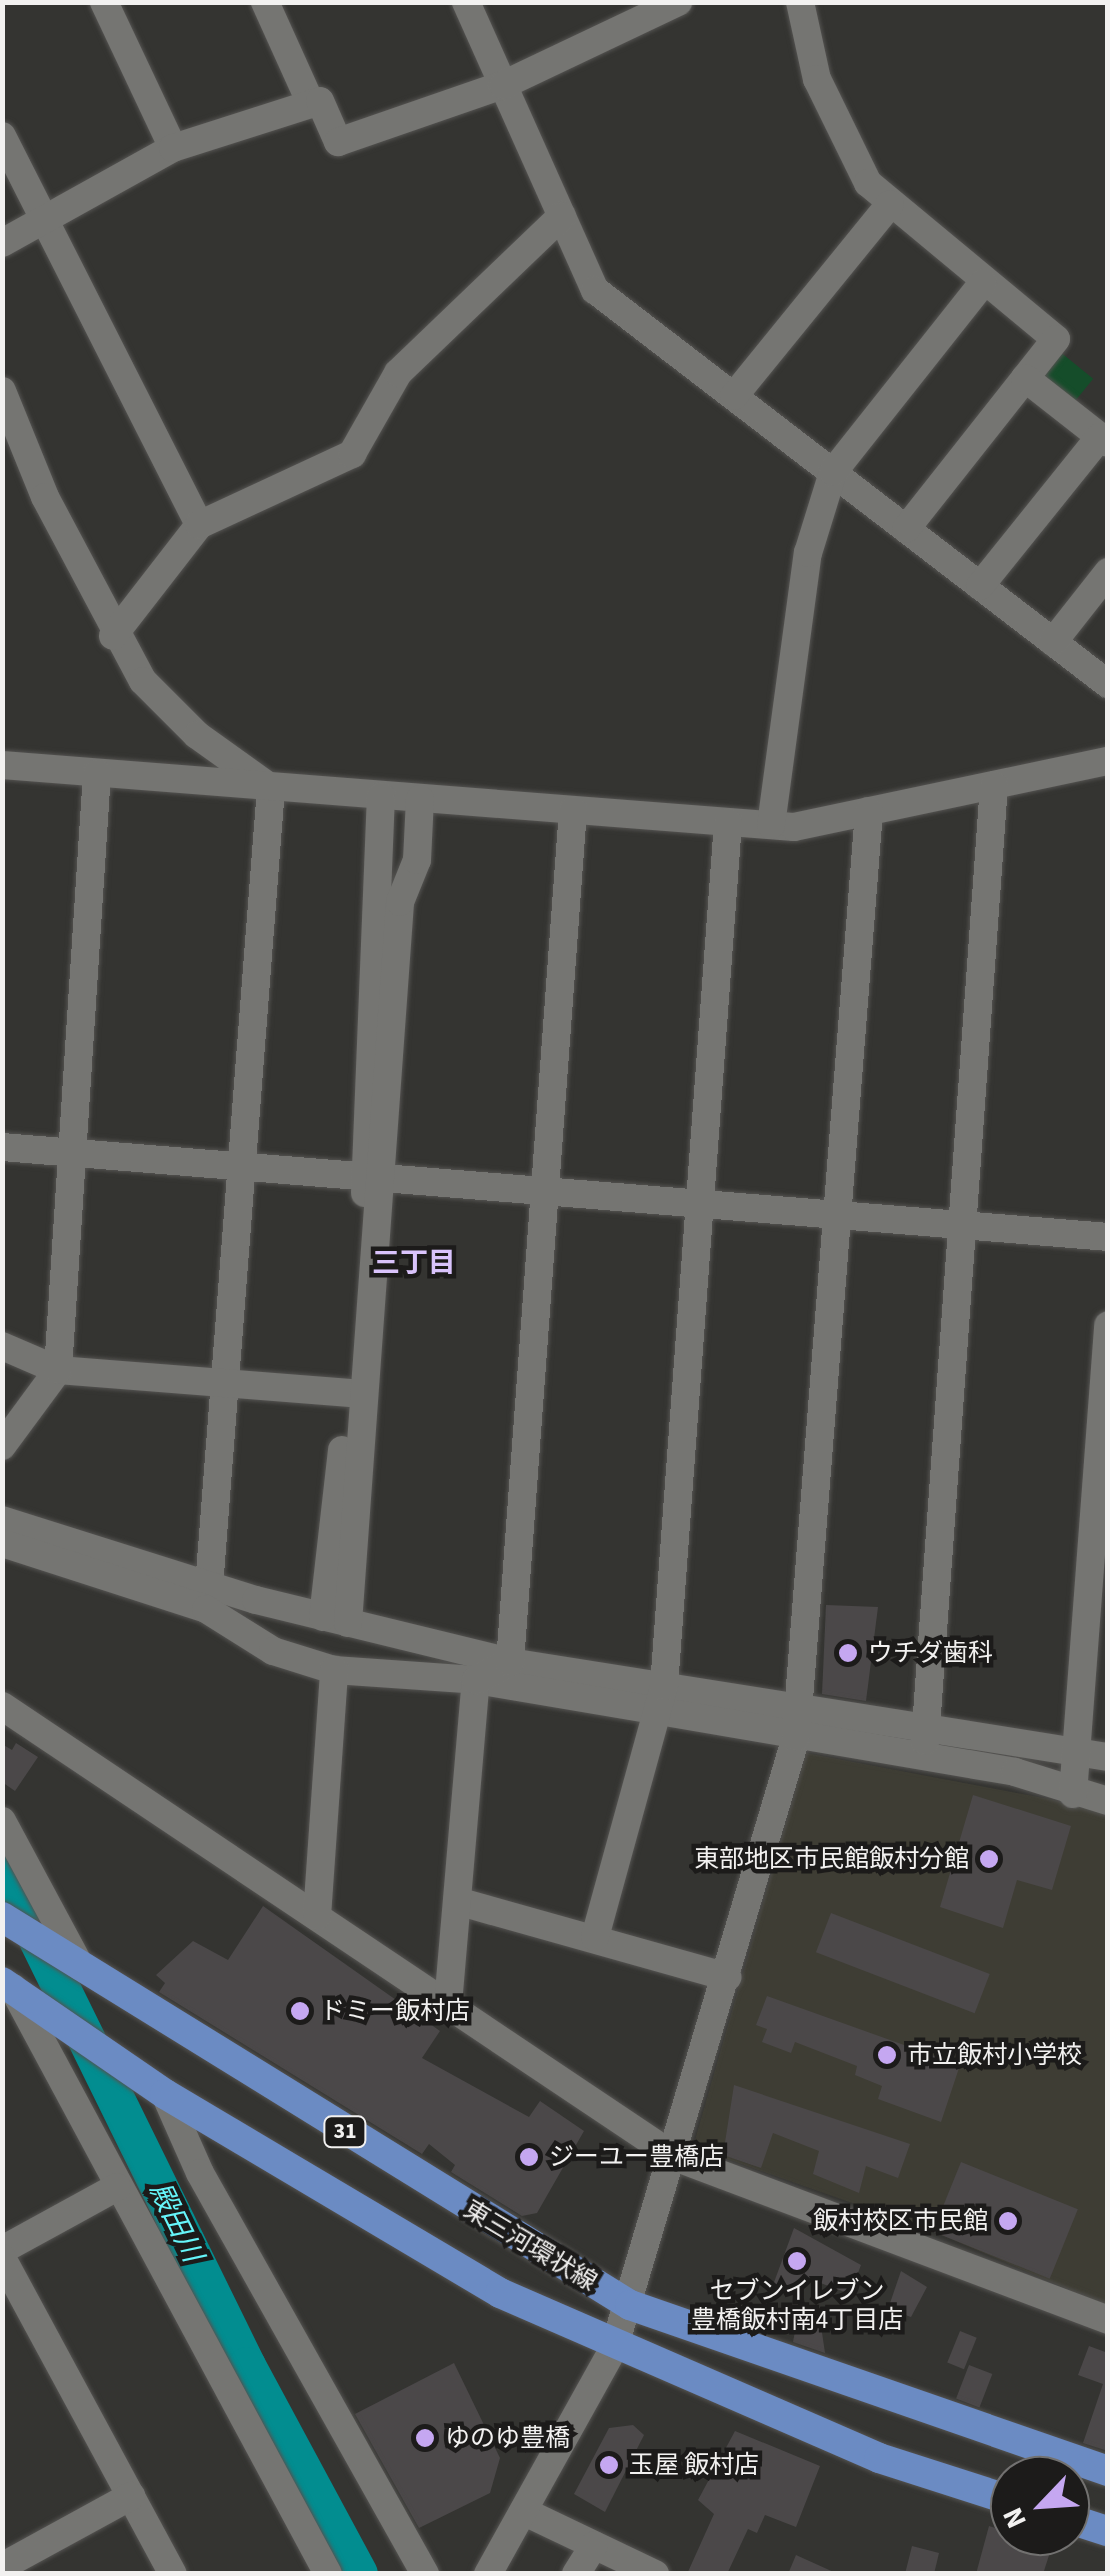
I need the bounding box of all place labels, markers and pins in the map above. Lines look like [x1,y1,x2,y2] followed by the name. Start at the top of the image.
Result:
[868,1638,993,1668] place label: ウチダ歯科
[837,1642,859,1664] marker: ウチダ歯科
[694,1844,969,1874] place label: 東部地区市民館飯村分館
[978,1848,1000,1870] marker: 東部地区市民館飯村分館
[320,1996,470,2026] place label: ドミー飯村店
[289,2000,311,2022] marker: ドミー飯村店
[907,2040,1082,2070] place label: 市立飯村小学校
[876,2044,898,2066] marker: 市立飯村小学校
[549,2142,724,2172] place label: ジーユー豊橋店
[518,2146,540,2168] marker: ジーユー豊橋店
[813,2206,988,2236] place label: 飯村校区市民館
[997,2210,1019,2232] marker: 飯村校区市民館
[786,2250,808,2272] marker: セブンイレブン 豊橋飯村南4丁目店
[691,2277,903,2336] place label: セブンイレブン 豊橋飯村南4丁目店
[445,2423,570,2453] place label: ゆのゆ豊橋
[414,2427,436,2449] marker: ゆのゆ豊橋
[629,2450,759,2480] place label: 玉屋 飯村店
[598,2454,620,2476] marker: 玉屋 飯村店

